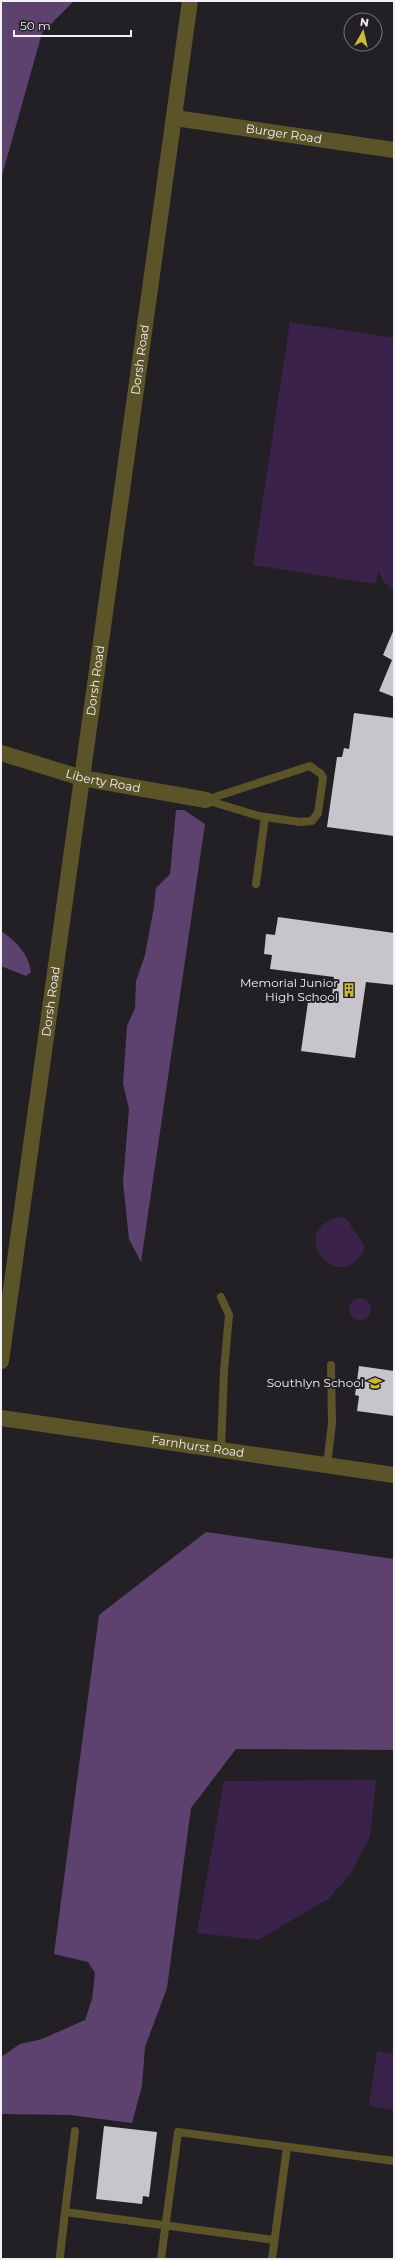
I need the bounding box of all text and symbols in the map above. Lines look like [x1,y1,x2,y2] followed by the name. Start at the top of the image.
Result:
[14,12,131,38] scale bar
[343,12,383,52] north arrow
[359,15,370,30] text: N
[20,18,51,33] text: 50 m
[245,120,323,146] street label: Burger Road
[127,323,152,396] street label: Dorsh Road
[83,644,107,717] street label: Dorsh Road
[64,765,142,795] street label: Liberty Road
[38,965,63,1037] street label: Dorsh Road
[240,975,338,1004] place label: Memorial Junior High School
[341,982,357,998] building icon: Memorial Junior High School
[267,1375,364,1390] place label: Southlyn School
[367,1375,383,1391] school or university icon: Southlyn School
[151,1432,245,1460] street label: Farnhurst Road

